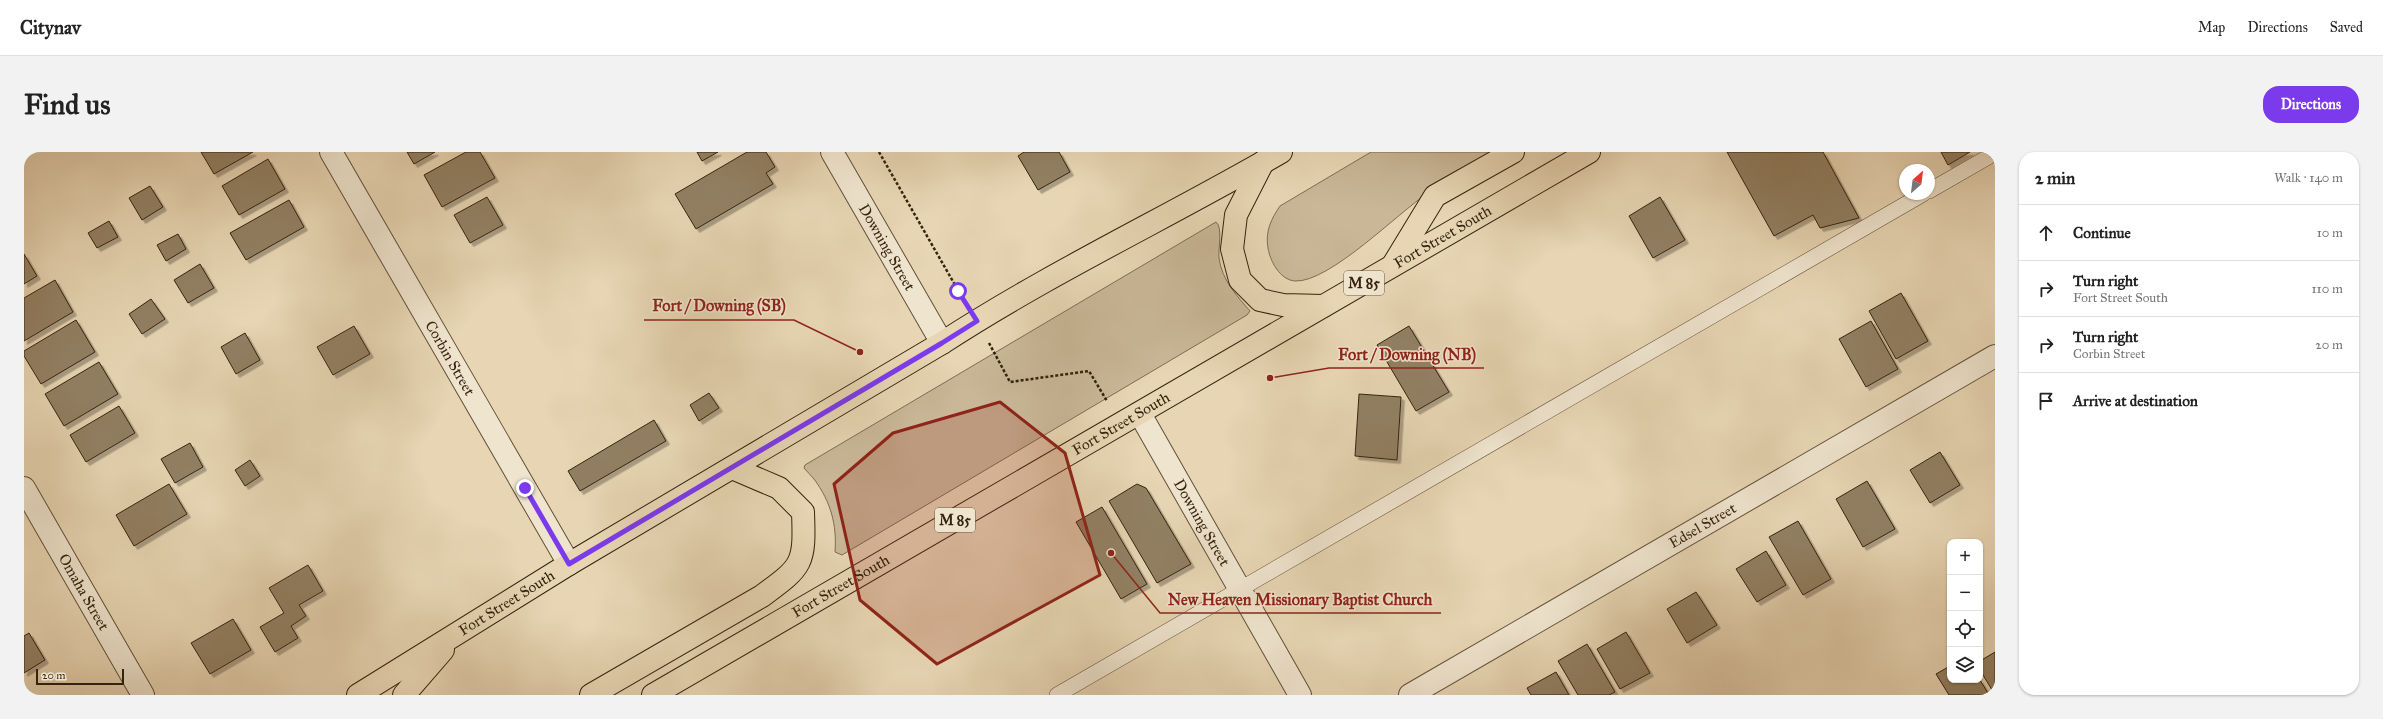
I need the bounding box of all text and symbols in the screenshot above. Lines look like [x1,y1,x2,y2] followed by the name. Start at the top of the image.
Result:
[20,16,81,39] text: Citynav
[2198,19,2225,36] text: Map
[2247,19,2308,36] text: Directions
[2330,19,2363,36] text: Saved
[2263,86,2359,123] button: Directions
[24,87,110,122] text: Find us
[1899,164,1935,200] north arrow
[2035,168,2075,189] text: 2 min
[2274,170,2343,186] text: Walk · 140 m
[855,201,919,295] street label: Downing Street
[1391,201,1495,272] street label: Fort Street South
[2035,222,2057,244] icon: ahead
[2073,224,2131,242] text: Continue
[2317,225,2343,241] text: 10 m
[1344,271,1384,295] road number: M 85
[2073,272,2138,290] text: Turn right
[2035,278,2057,300] icon: right
[2311,281,2343,297] text: 110 m
[949,282,967,300] route start
[2073,290,2168,306] text: Fort Street South
[644,292,794,320] callout: Fort / Downing (SB)
[652,296,786,316] text: Fort / Downing (SB)
[421,317,479,399] street label: Corbin Street
[2073,328,2138,346] text: Turn right
[2035,334,2057,356] icon: right
[2315,337,2343,353] text: 20 m
[1329,340,1484,368] callout: Fort / Downing (NB)
[1338,345,1476,365] text: Fort / Downing (NB)
[2073,346,2145,362] text: Corbin Street
[1069,388,1174,459] street label: Fort Street South
[2035,390,2057,412] icon: arrive
[2073,392,2198,410] text: Arrive at destination
[1170,476,1234,570] street label: Downing Street
[516,479,534,497] route end
[1666,499,1740,552] street label: Edsel Street
[935,508,975,532] road number: M 85
[1947,539,1983,683] map controls
[1947,539,1983,575] button: +
[55,550,113,634] street label: Omaha Street
[789,550,893,621] street label: Fort Street South
[455,566,559,639] street label: Fort Street South
[1947,575,1983,611] button: −
[1160,585,1441,613] callout: New Heaven Missionary Baptist Church
[1168,590,1432,610] text: New Heaven Missionary Baptist Church
[1947,611,1983,647] button: locate
[1947,647,1983,683] button: layers
[36,667,124,686] scale bar
[42,669,65,682] text: 20 m

